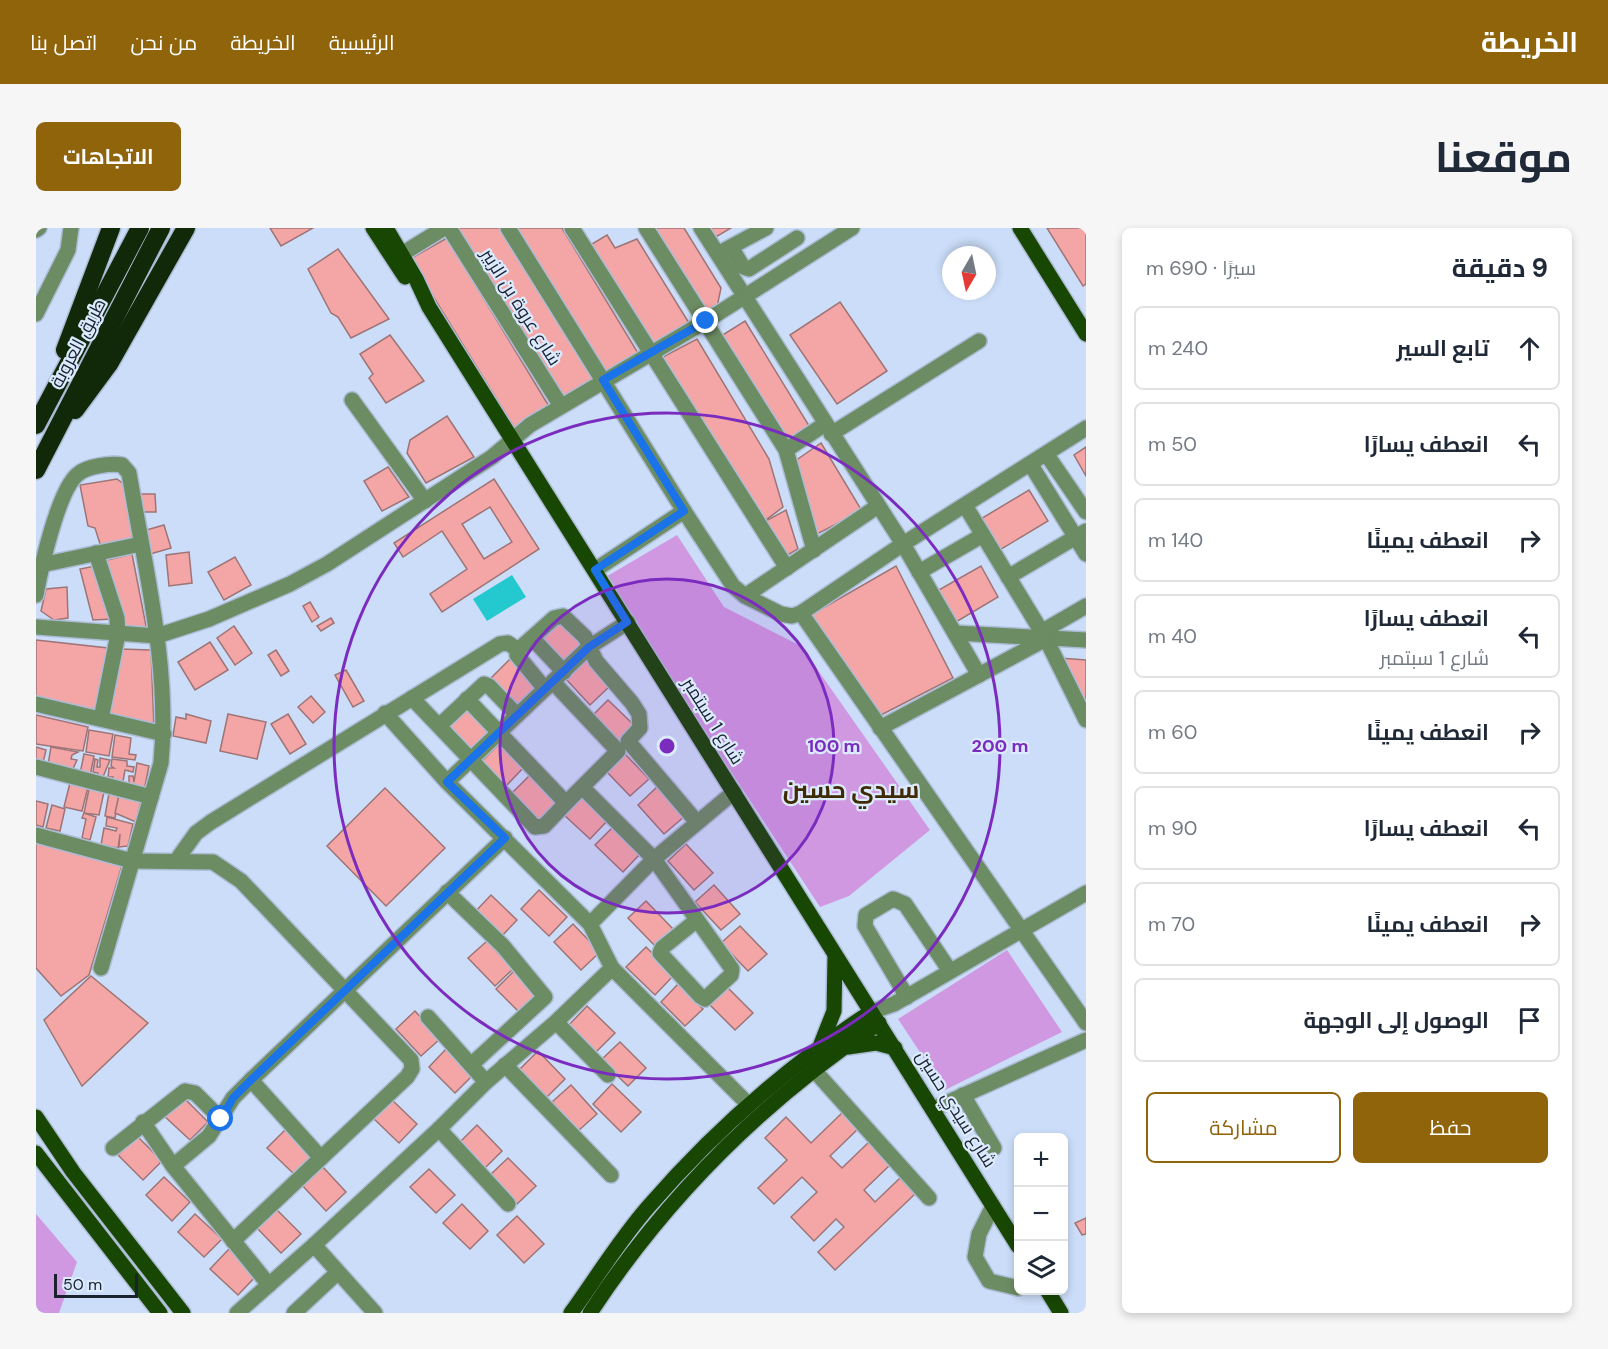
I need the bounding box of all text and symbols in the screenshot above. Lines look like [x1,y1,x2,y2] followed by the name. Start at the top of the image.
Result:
[1481,24,1578,61] text: الخريطة
[30,29,97,57] text: اتصل بنا
[130,29,197,57] text: من نحن
[230,29,296,57] text: الخريطة
[329,29,395,57] text: الرئيسية
[36,122,181,191] button: الاتجاهات
[1435,130,1572,185] text: موقعنا
[475,243,567,370] street label: شارع عروة بن الزبير
[942,246,996,300] north arrow
[1452,251,1548,285] text: 9 دقيقة
[1146,255,1256,281] text: سيرًا · 690 m
[44,294,112,392] street label: طريق العروبة
[692,307,718,333] route end
[1513,332,1546,365] icon: ahead
[1396,334,1489,363] text: تابع السير
[1148,335,1208,361] text: 240 m
[1513,428,1546,461] icon: left
[1364,430,1489,459] text: انعطف يسارًا
[1148,431,1197,457] text: 50 m
[1513,524,1546,557] icon: right
[1367,526,1489,555] text: انعطف يمينًا
[1148,527,1203,553] text: 140 m
[1364,604,1489,633] text: انعطف يسارًا
[1513,620,1546,653] icon: left
[1148,623,1197,649] text: 40 m
[1380,645,1489,671] text: شارع 1 سبتمبر
[676,672,749,769] street label: شارع 1 سبتمبر
[1513,716,1546,749] icon: right
[1367,718,1489,747] text: انعطف يمينًا
[1148,719,1197,745] text: 60 m
[807,734,861,758] text: 100 m
[972,734,1028,758] text: 200 m
[657,736,677,756] centre of rings
[783,774,919,809] district label: سيدي حسين
[1513,812,1546,845] icon: left
[1364,814,1489,843] text: انعطف يسارًا
[1148,815,1197,841] text: 90 m
[1513,908,1546,941] icon: right
[1367,910,1489,939] text: انعطف يمينًا
[1148,911,1195,937] text: 70 m
[1513,1004,1546,1037] icon: arrive
[1303,1006,1489,1035] text: الوصول إلى الوجهة
[909,1046,1002,1173] street label: شارع سيدي حسين
[1146,1092,1341,1163] button: مشاركة
[1353,1092,1548,1163] button: حفظ
[207,1105,233,1131] route start
[1014,1133,1068,1295] map controls
[1014,1133,1068,1187] button: +
[1014,1187,1068,1241] button: −
[1014,1241,1068,1295] button: layers
[54,1271,138,1298] scale bar
[63,1274,102,1295] text: 50 m

